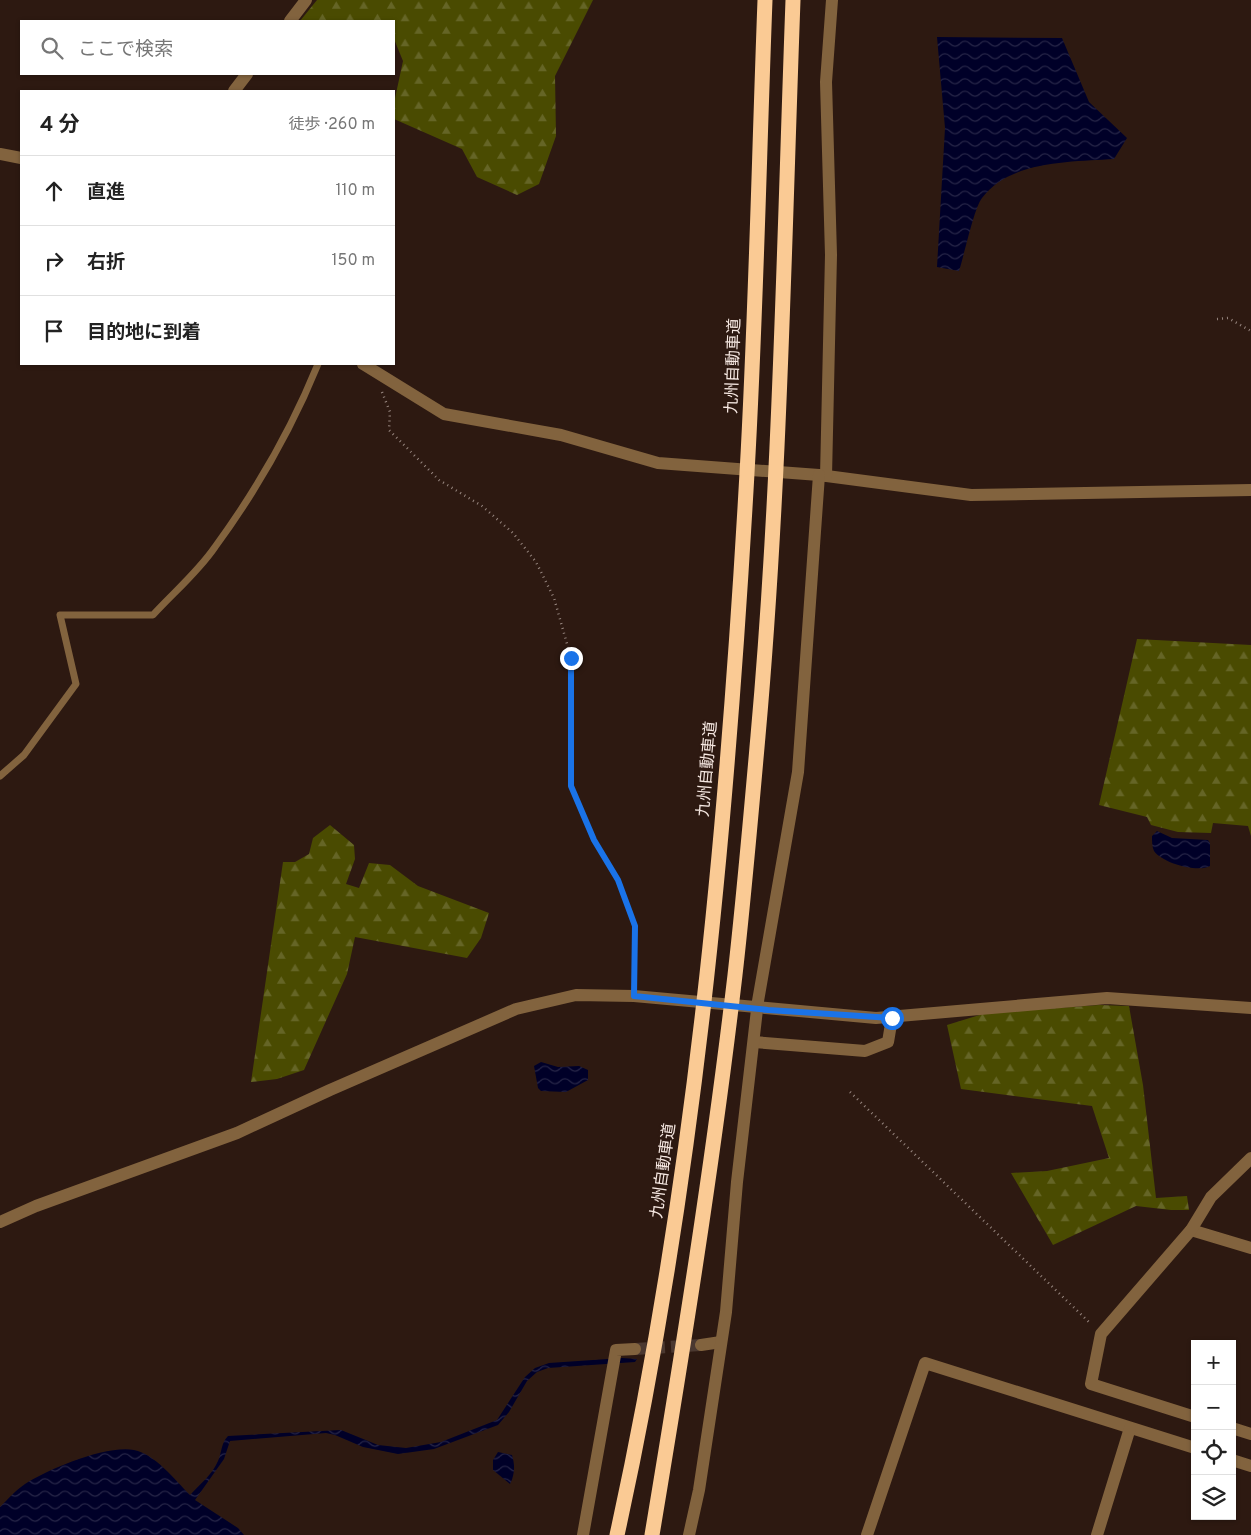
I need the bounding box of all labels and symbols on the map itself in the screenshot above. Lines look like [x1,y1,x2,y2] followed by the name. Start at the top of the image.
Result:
[722,318,746,414] street label: 九州自動車道
[560,647,583,670] route end
[694,720,722,818] street label: 九州自動車道
[881,1007,904,1030] route start
[647,1122,681,1220] street label: 九州自動車道

